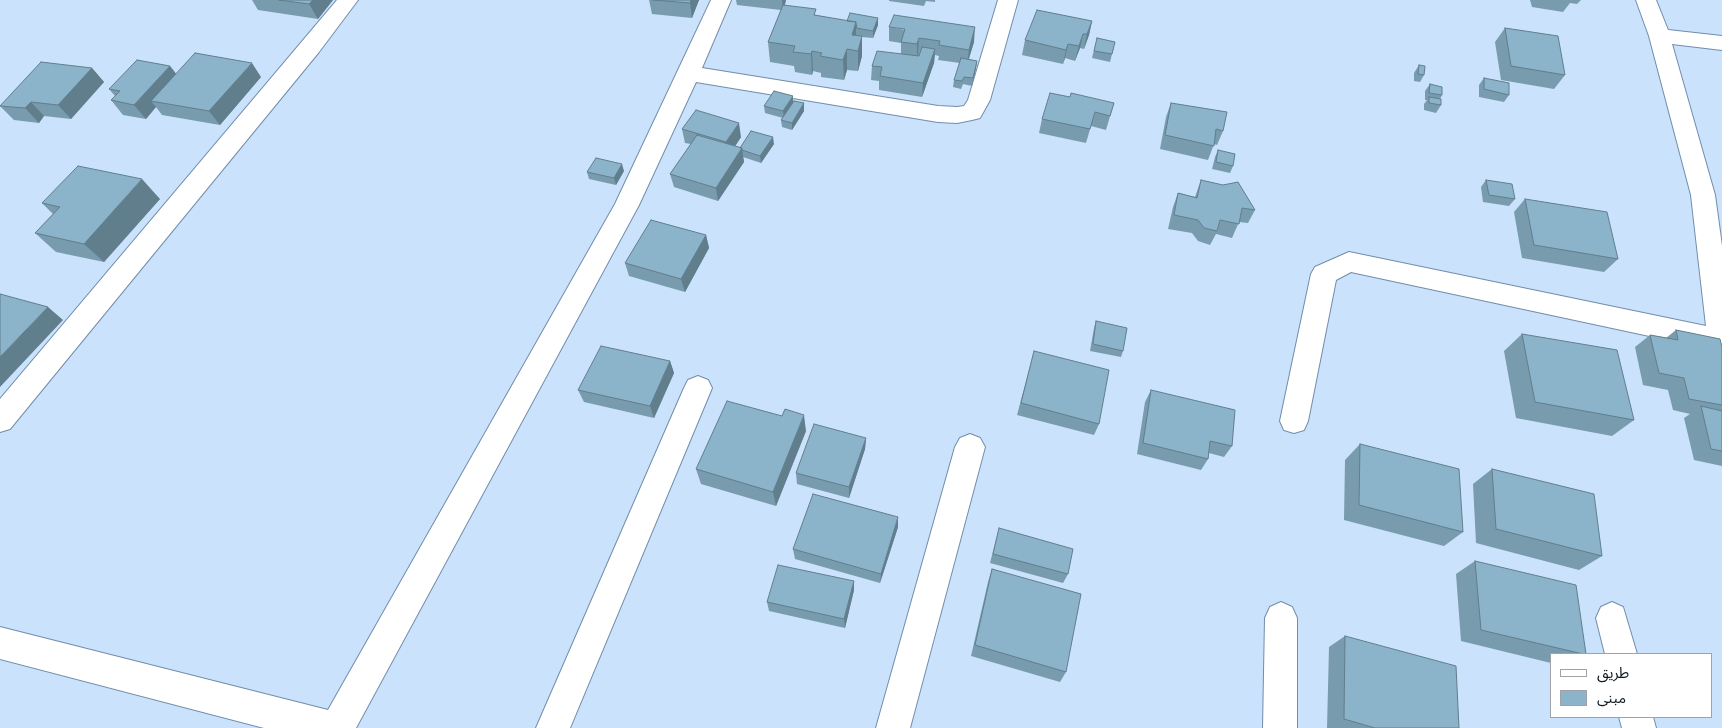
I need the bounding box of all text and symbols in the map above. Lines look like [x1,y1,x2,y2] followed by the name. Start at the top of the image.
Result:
[1550,653,1712,718] legend
[1597,664,1629,682] text: طريق
[1597,689,1626,707] text: مبنى

